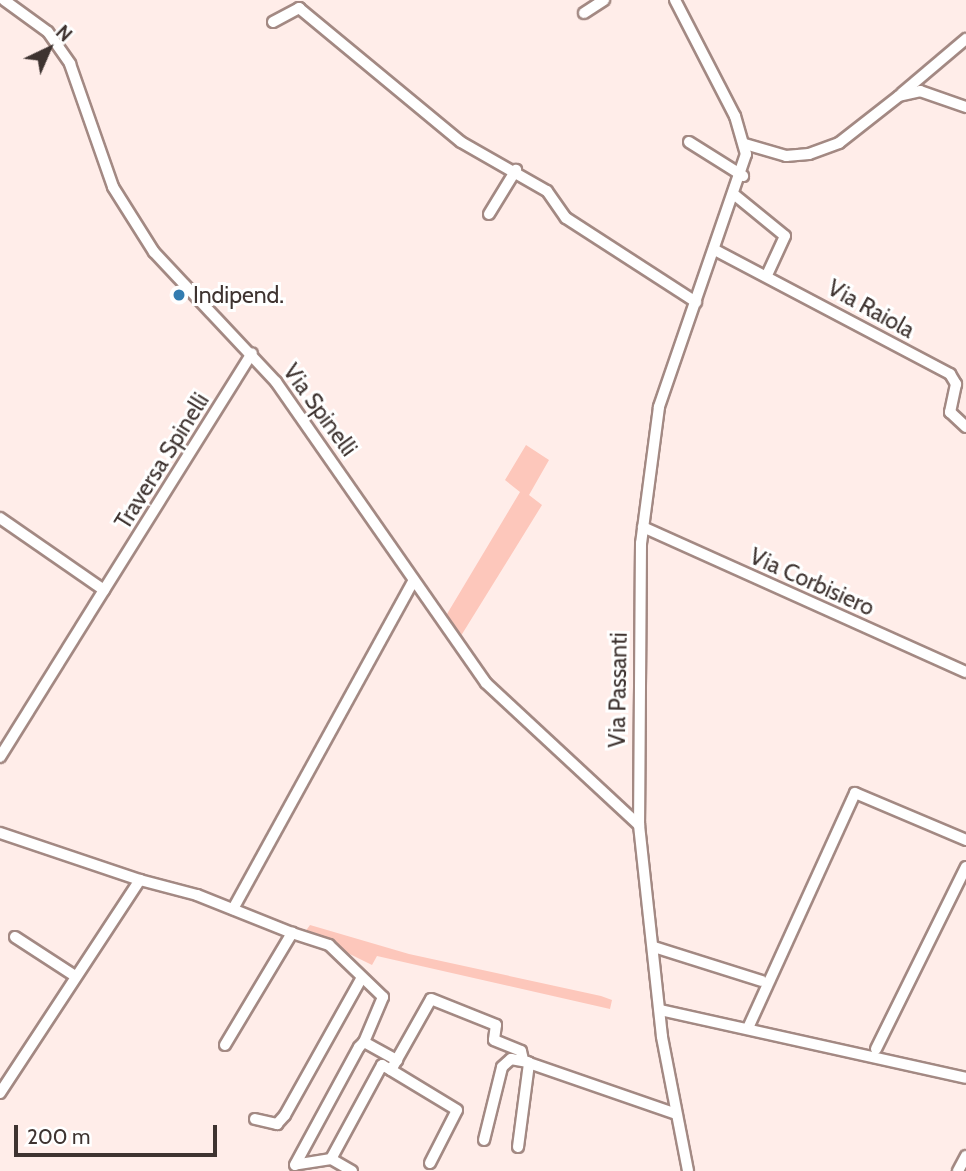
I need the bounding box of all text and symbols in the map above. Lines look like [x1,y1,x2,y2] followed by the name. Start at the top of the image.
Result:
[14,14,84,84] north arrow
[51,21,77,46] text: N
[823,274,919,344] street label: Via Raiola
[193,281,284,309] place label: Indipend.
[171,287,187,303] marker: Indipend.
[277,358,363,462] street label: Via Spinelli
[109,388,215,534] street label: Traversa Spinelli
[745,542,879,622] street label: Via Corbisiero
[603,632,633,748] street label: Via Passanti
[18,1112,220,1156] scale bar
[27,1124,90,1149] text: 200 m

